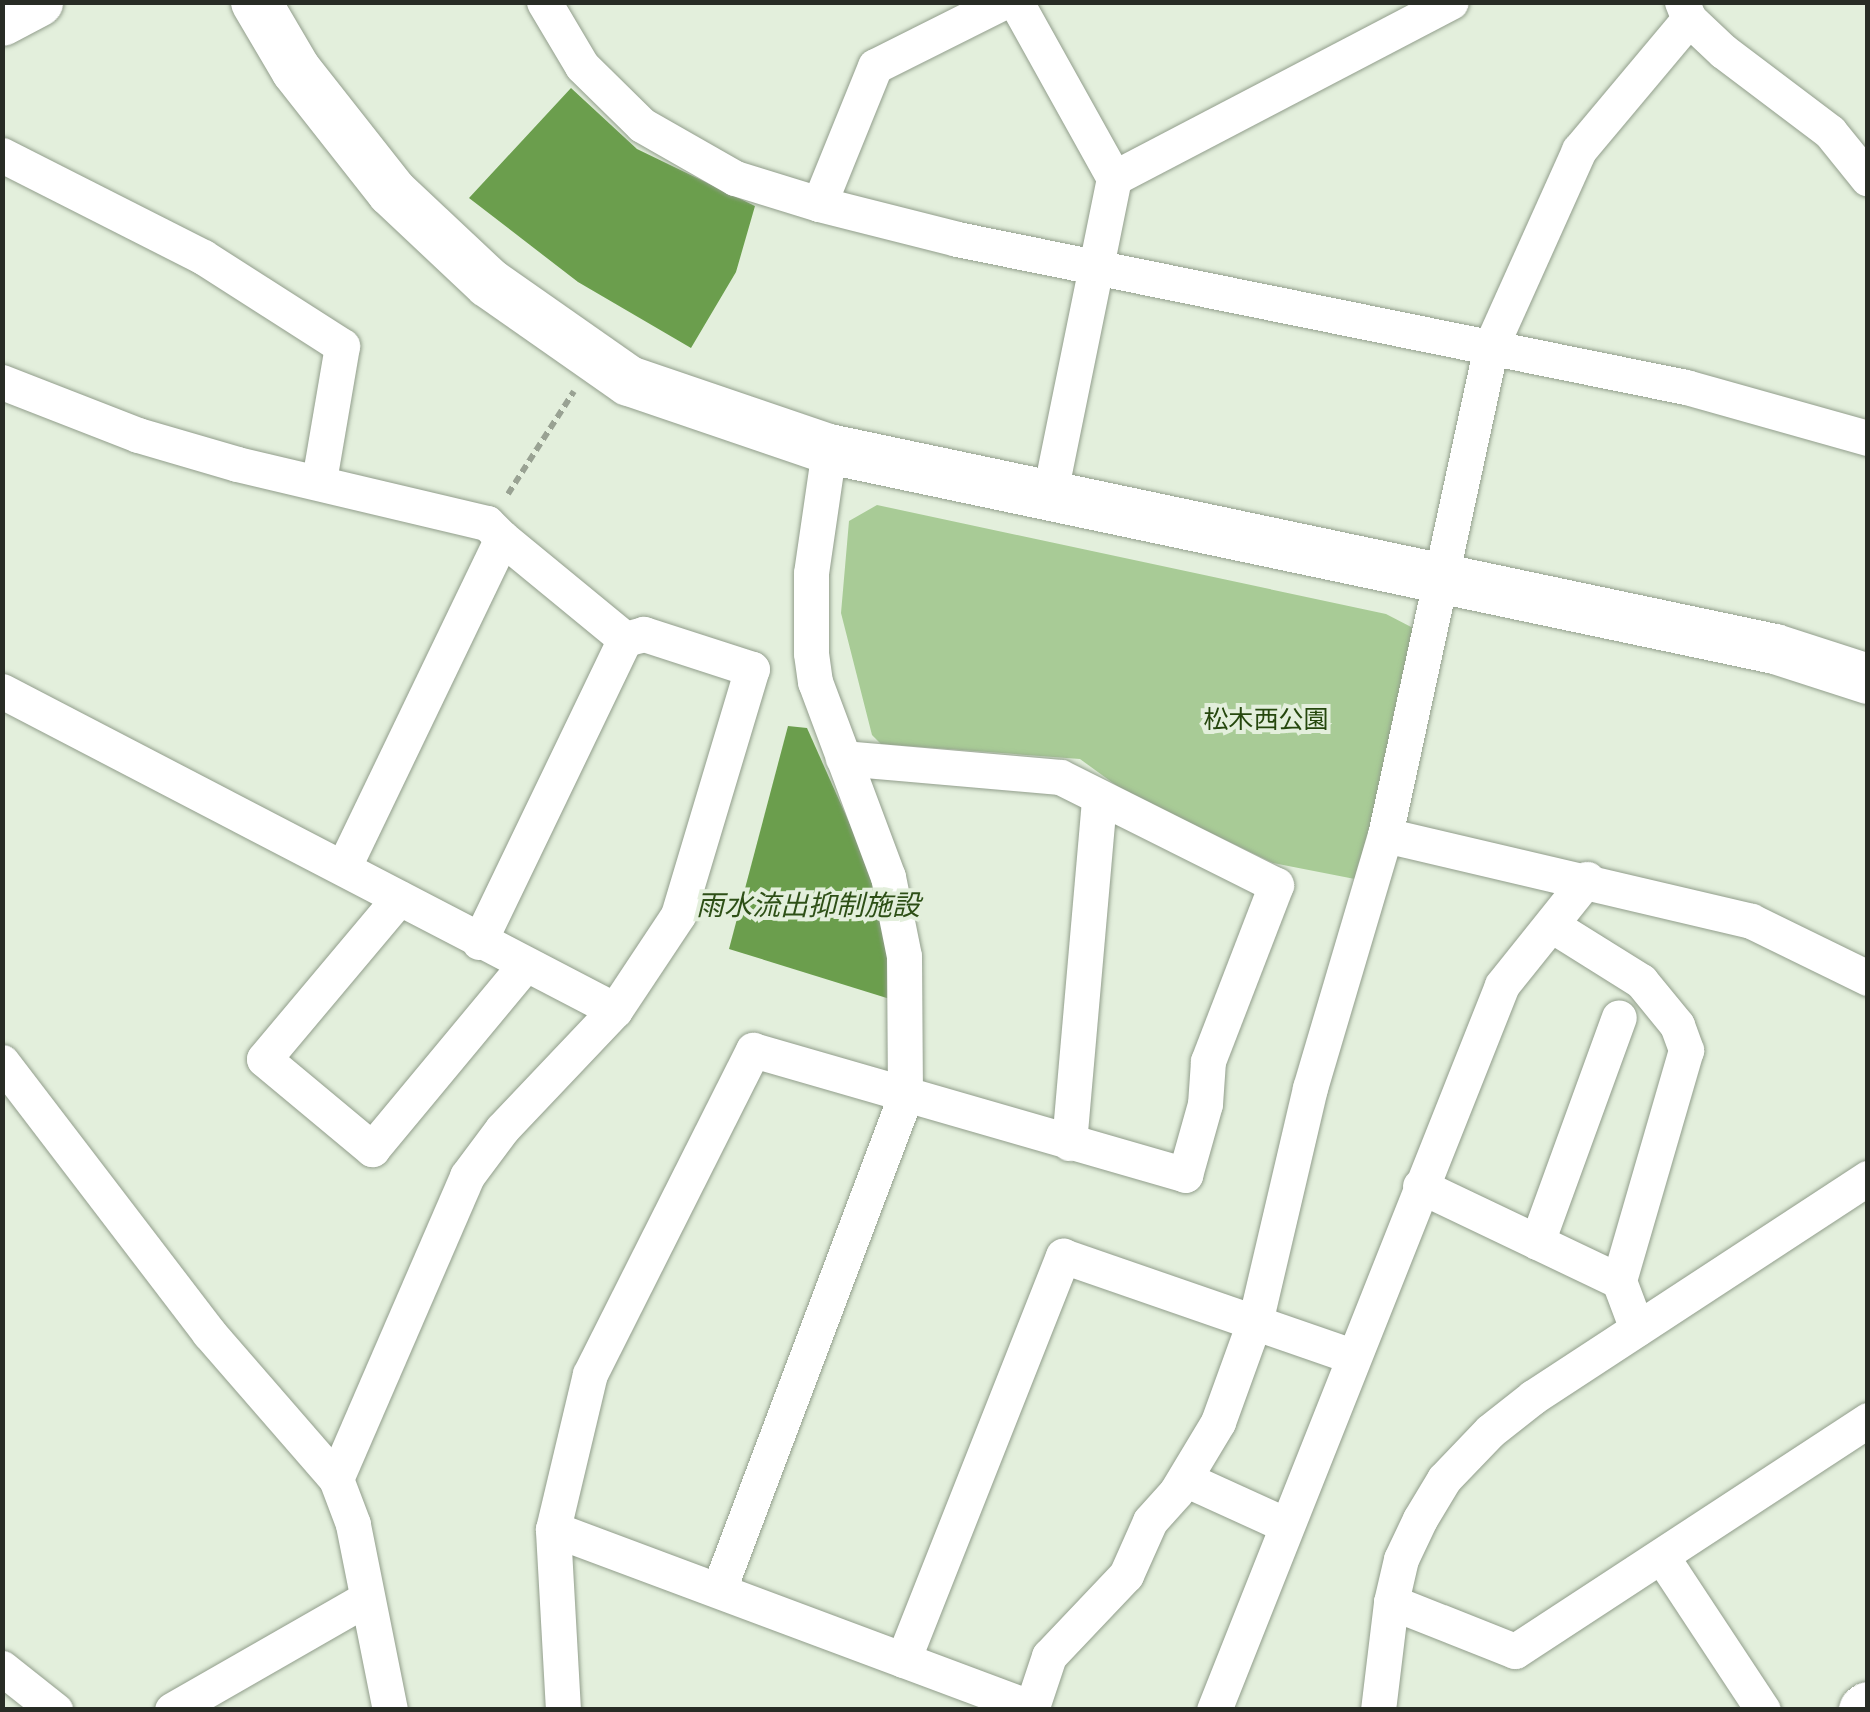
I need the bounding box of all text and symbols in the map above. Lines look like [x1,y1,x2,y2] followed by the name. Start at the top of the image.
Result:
[1204,703,1328,733] park label: 松木西公園
[696,887,920,921] water label: 雨水流出抑制施設

